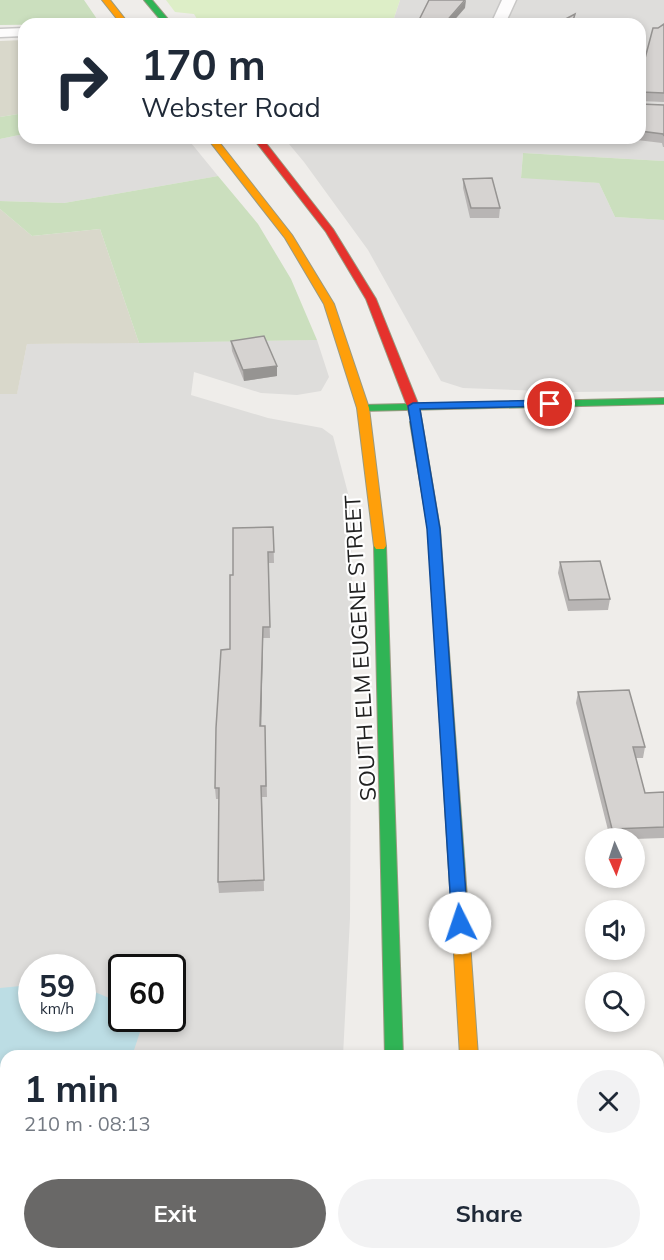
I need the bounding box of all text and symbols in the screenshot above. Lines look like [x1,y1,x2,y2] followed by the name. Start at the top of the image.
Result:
[141,38,266,91] text: 170 m
[42,42,120,120] icon: right
[141,90,321,124] text: Webster Road
[524,378,575,429] pin
[533,387,566,420] icon: arrive
[338,494,382,802] street label: SOUTH ELM EUGENE STREET
[585,828,645,888] north arrow
[585,828,645,1032] map controls
[428,891,492,955] position arrow
[585,900,645,960] button: sound
[108,954,186,1032] speed limit sign: 60
[39,967,75,1005] text: 59
[585,972,645,1032] button: search
[40,999,74,1018] text: km/h
[24,1066,119,1111] text: 1 min
[577,1070,640,1133] button: close
[24,1111,150,1136] text: 210 m · 08:13
[24,1179,326,1248] button: Exit
[338,1179,640,1248] button: Share

